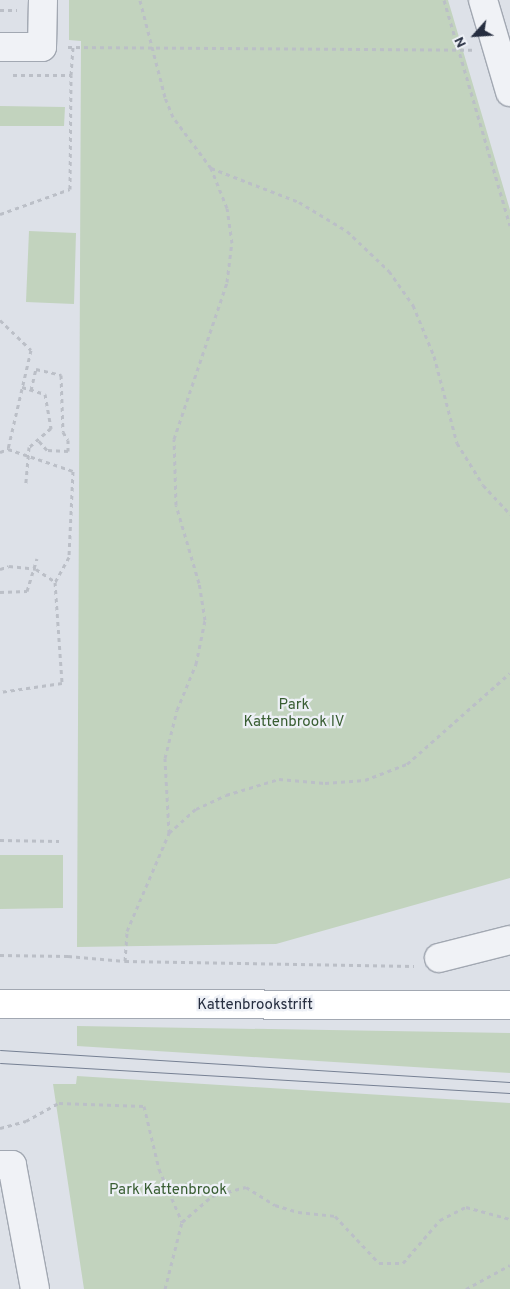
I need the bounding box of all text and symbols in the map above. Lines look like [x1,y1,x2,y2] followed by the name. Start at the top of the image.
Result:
[450,10,500,60] north arrow
[451,34,471,50] text: N
[243,696,345,731] park label: Park Kattenbrook IV
[197,997,313,1015] street label: Kattenbrookstrift
[109,1182,227,1200] park label: Park Kattenbrook

